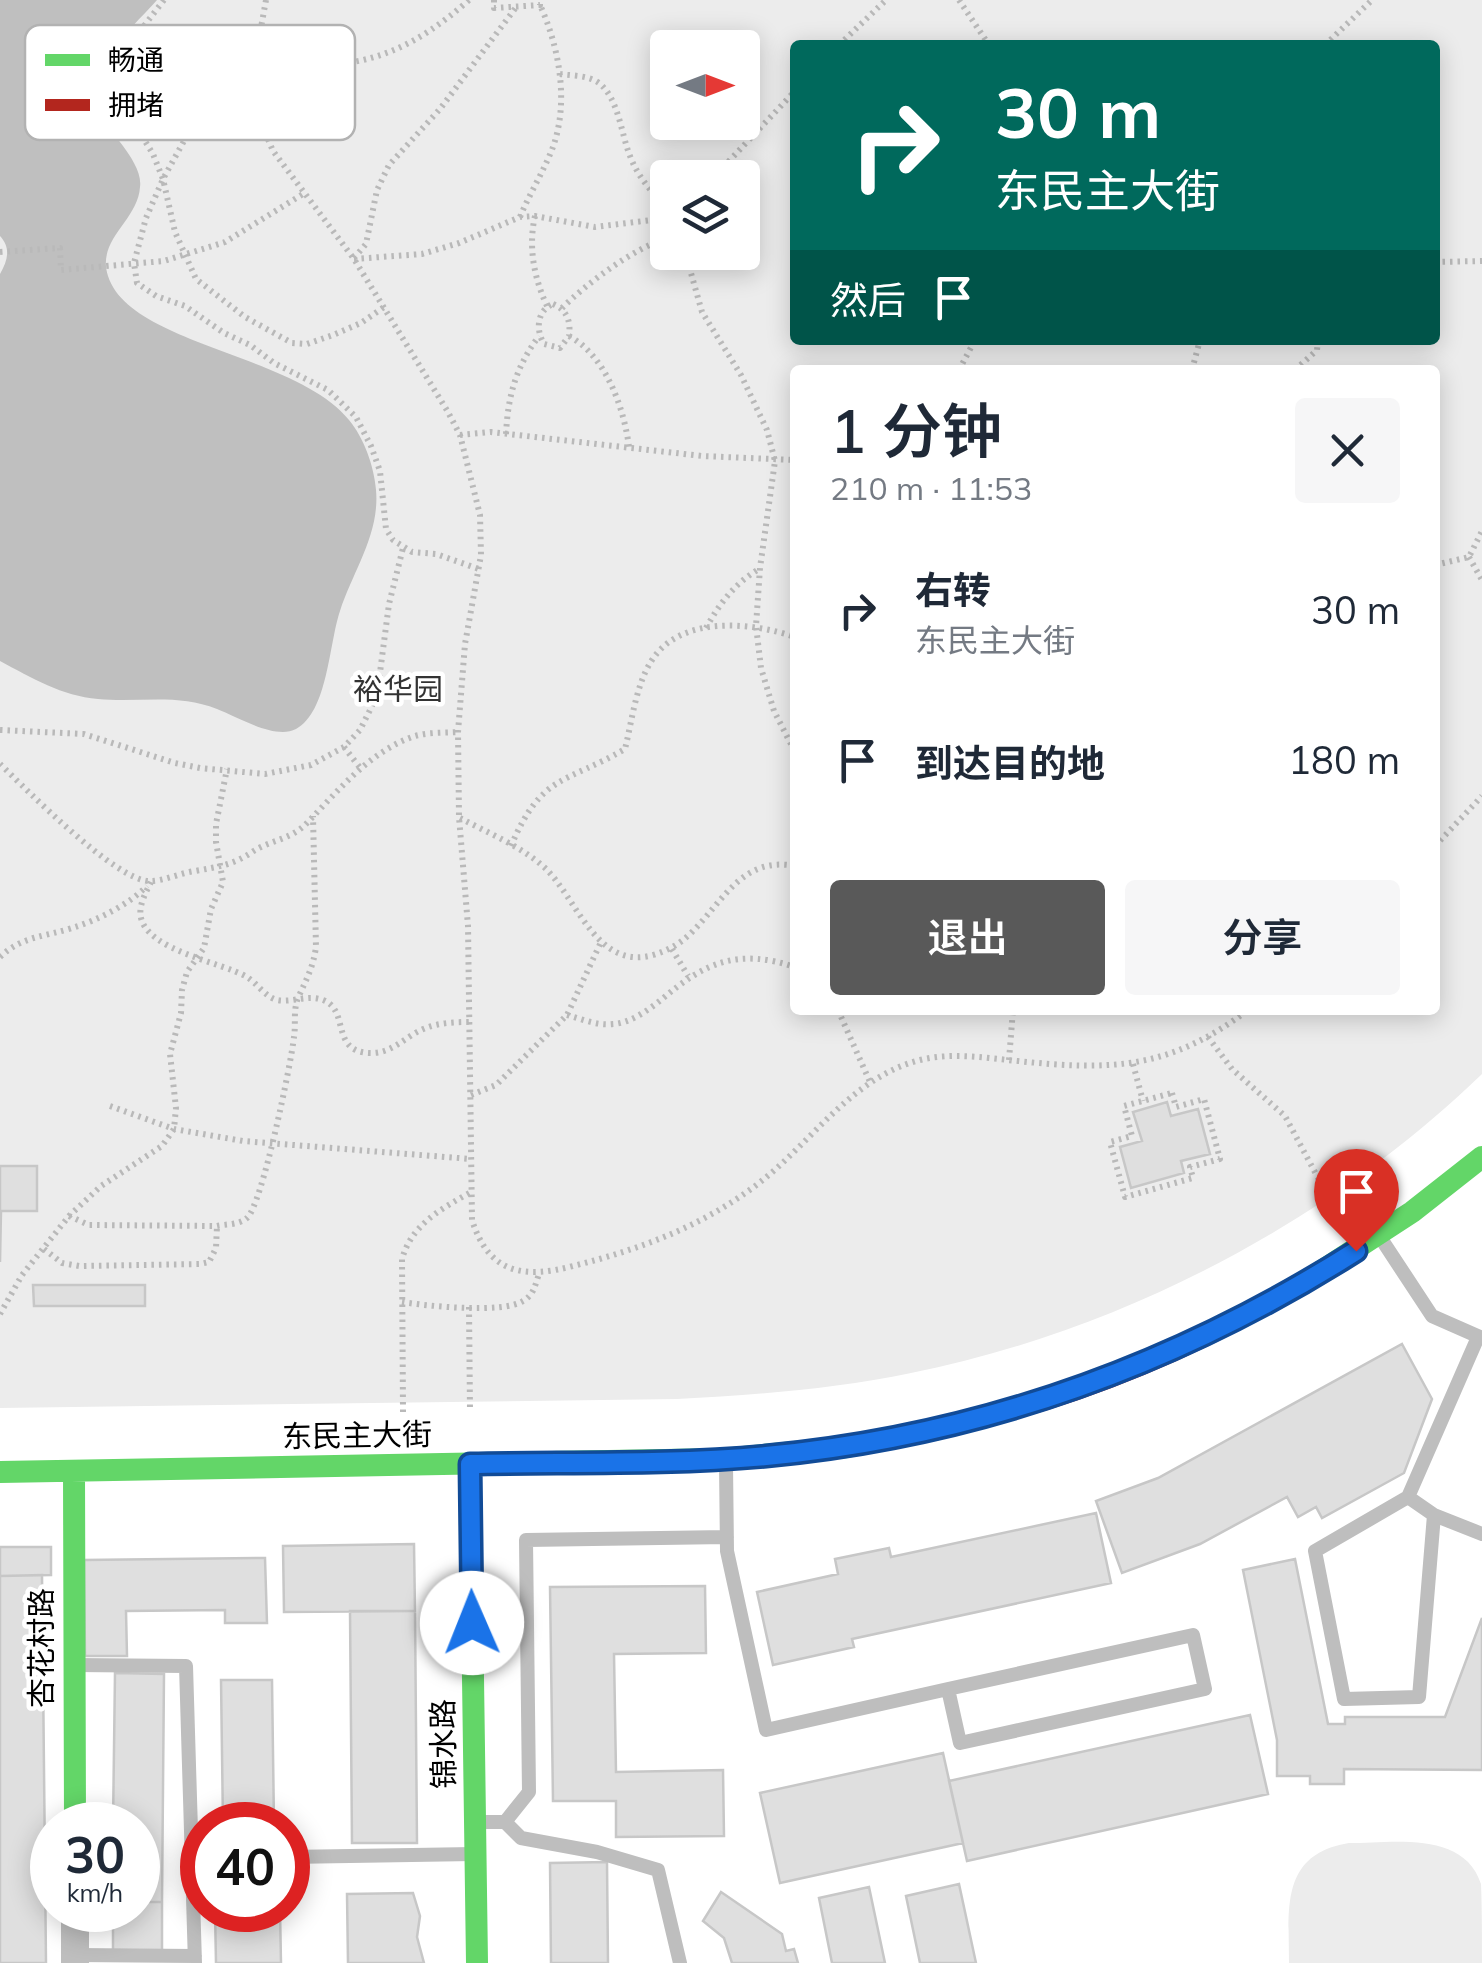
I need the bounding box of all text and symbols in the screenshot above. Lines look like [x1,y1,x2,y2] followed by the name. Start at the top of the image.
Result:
[25,25,355,140] legend
[650,30,760,140] north arrow
[650,30,760,270] map controls
[108,42,164,77] text: 畅通
[995,68,1161,156] text: 30 m
[830,80,960,210] icon: right
[108,87,164,122] text: 拥堵
[650,160,760,270] button: layers
[995,162,1220,218] text: 东民主大街
[926,270,981,325] icon: arrive
[830,276,906,324] text: 然后
[830,393,1002,468] text: 1 分钟
[1295,398,1400,503] button: close
[830,468,1032,508] text: 210 m · 11:53
[915,566,991,614] text: 右转
[830,583,885,638] icon: right
[1311,586,1400,634] text: 30 m
[915,620,1075,660] text: 东民主大街
[353,670,443,708] park label: 裕华园
[830,733,885,788] icon: arrive
[1288,736,1400,784] text: 180 m
[915,739,1105,787] text: 到达目的地
[830,880,1105,995] button: 退出
[1125,880,1400,995] button: 分享
[1314,1149,1399,1252] pin
[1329,1164,1384,1219] icon: arrive
[282,1415,432,1455] street label: 东民主大街
[420,1571,524,1675] position arrow
[22,1588,60,1708] street label: 杏花村路
[423,1699,463,1789] street label: 锦水路
[180,1802,310,1932] speed limit sign: 40
[65,1823,125,1886] text: 30
[67,1877,123,1908] text: km/h

